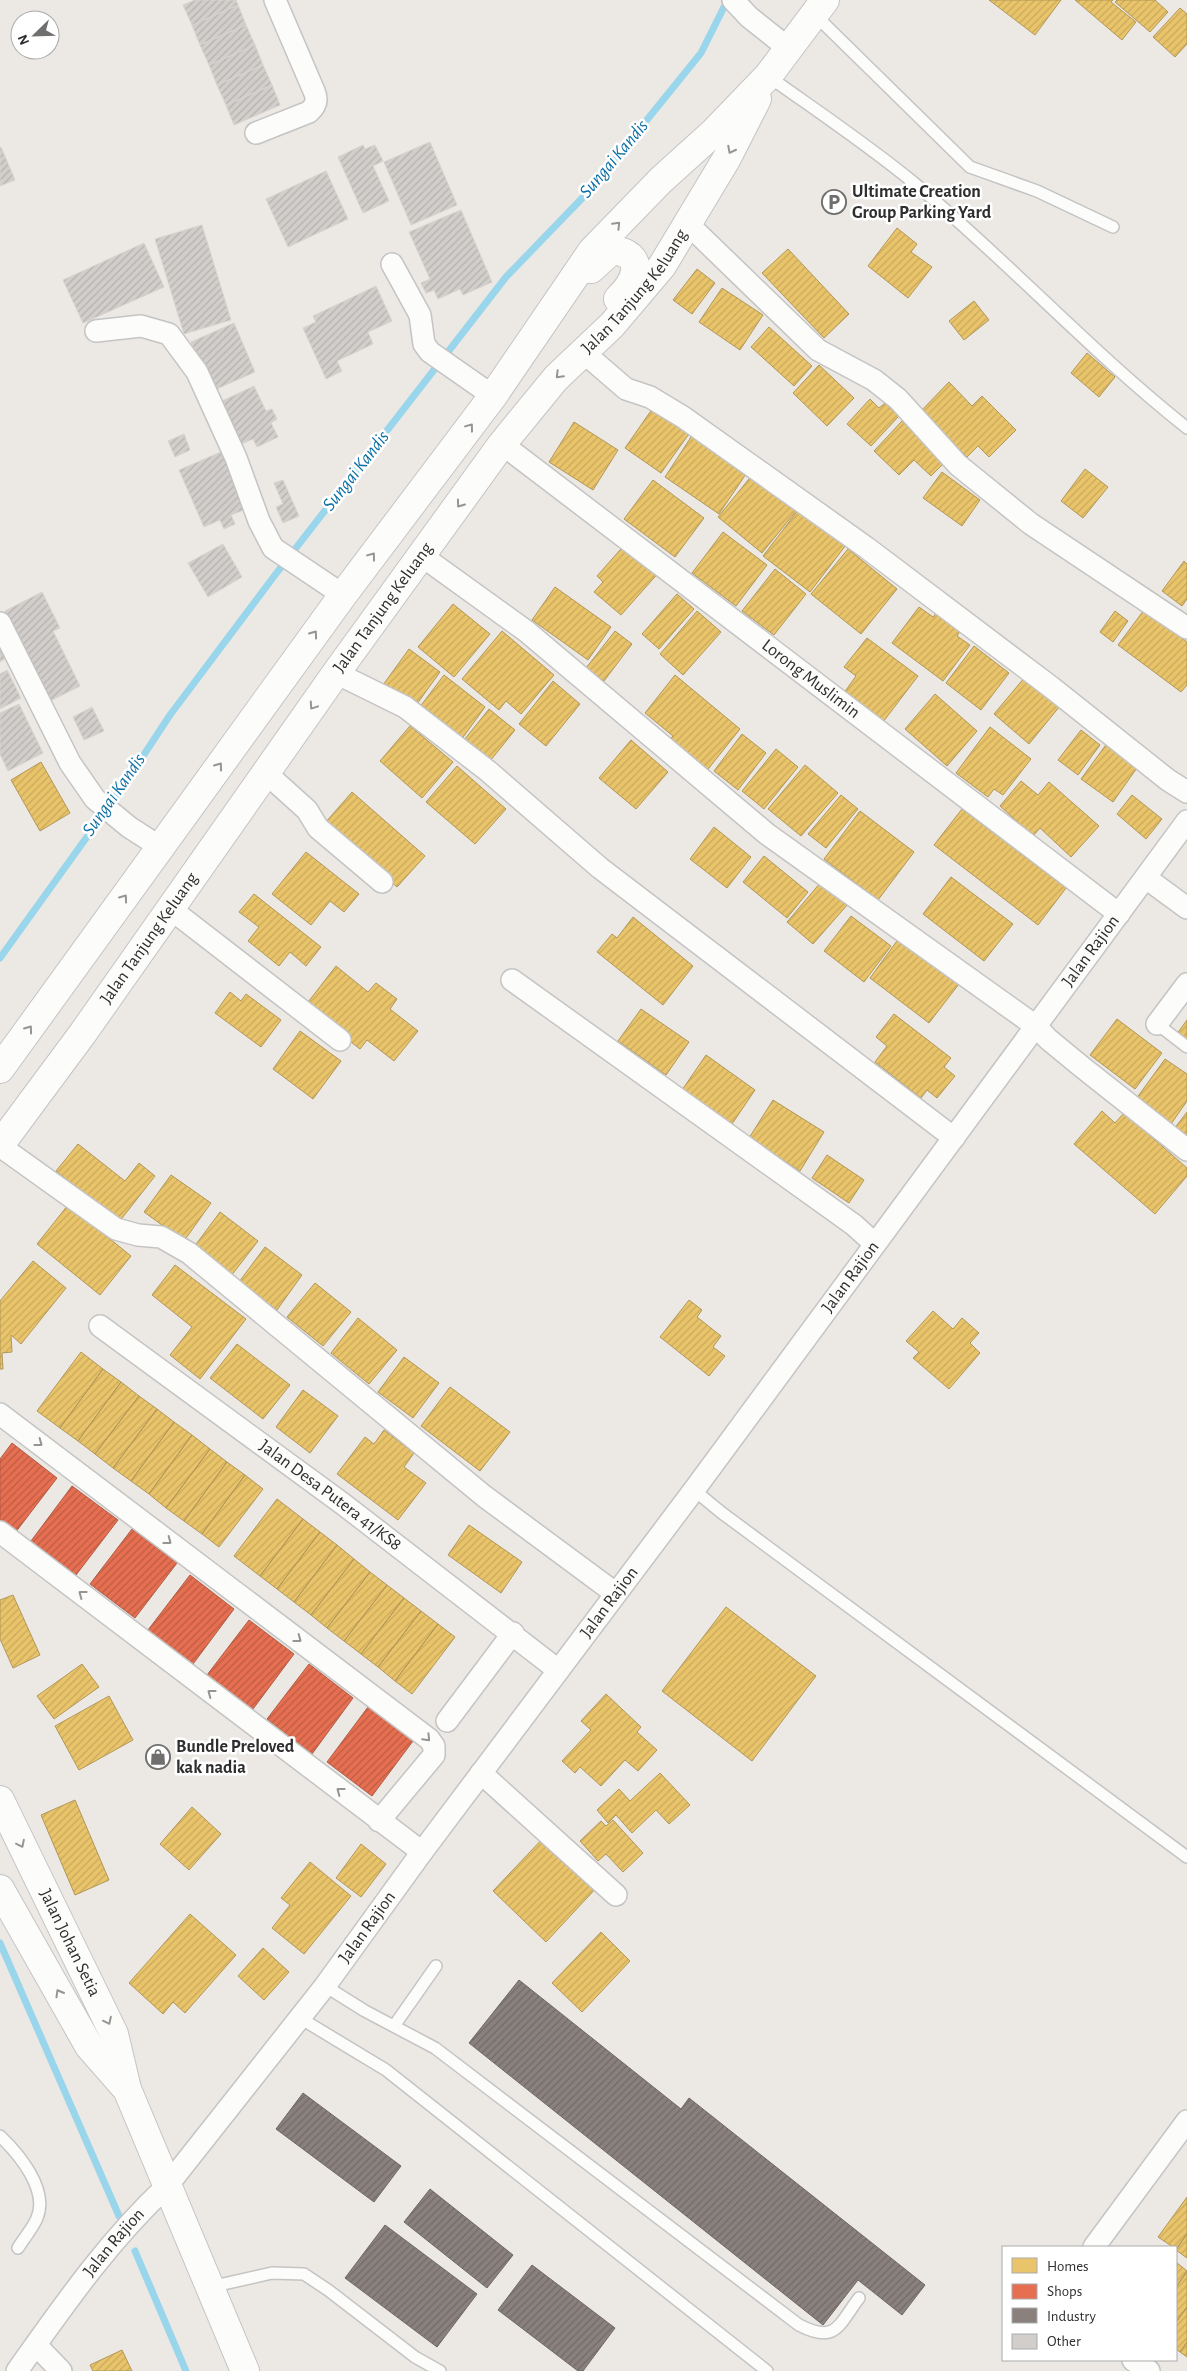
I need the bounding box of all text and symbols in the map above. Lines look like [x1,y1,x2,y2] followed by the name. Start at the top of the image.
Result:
[10,10,60,60] north arrow
[16,32,32,47] text: N
[576,116,652,202] water label: Sungai Kandis
[727,145,737,154] one-way arrow
[852,183,992,222] place label: Ultimate Creation Group Parking Yard
[821,189,847,215] parking icon: Ultimate Creation Group Parking Yard
[611,222,620,231] one-way arrow
[578,226,691,357] street label: Jalan Tanjung Keluang
[556,369,565,378] one-way arrow
[464,423,473,433] one-way arrow
[319,428,393,514] water label: Sungai Kandis
[457,498,466,508] one-way arrow
[330,539,436,676] street label: Jalan Tanjung Keluang
[366,552,375,562] one-way arrow
[308,630,317,640] one-way arrow
[758,636,863,722] street label: Lorong Muslimin
[310,700,319,710] one-way arrow
[79,751,149,839] water label: Sungai Kandis
[213,762,222,772] one-way arrow
[97,869,202,1007] street label: Jalan Tanjung Keluang
[118,894,127,904] one-way arrow
[1059,912,1123,990] street label: Jalan Rajion
[23,1026,31,1035] one-way arrow
[819,1238,883,1316] street label: Jalan Rajion
[256,1437,405,1554] street label: Jalan Desa Putera 41/KS8
[33,1438,42,1446] one-way arrow
[162,1536,171,1544] one-way arrow
[577,1564,642,1641] street label: Jalan Rajion
[79,1592,88,1600] one-way arrow
[292,1634,301,1642] one-way arrow
[208,1690,217,1698] one-way arrow
[421,1732,430,1741] one-way arrow
[176,1738,295,1777] place label: Bundle Preloved kak nadia
[145,1744,171,1770] shop icon: Bundle Preloved kak nadia
[337,1789,346,1797] one-way arrow
[15,1839,25,1848] one-way arrow
[36,1886,103,2000] street label: Jalan Johan Setia
[336,1888,399,1966] street label: Jalan Rajion
[55,1989,65,1998] one-way arrow
[102,2016,112,2025] one-way arrow
[80,2205,148,2280] street label: Jalan Rajion
[1002,2246,1177,2361] legend
[1047,2259,1089,2274] text: Homes
[1047,2284,1082,2299] text: Shops
[1047,2309,1096,2324] text: Industry
[1047,2334,1081,2349] text: Other

